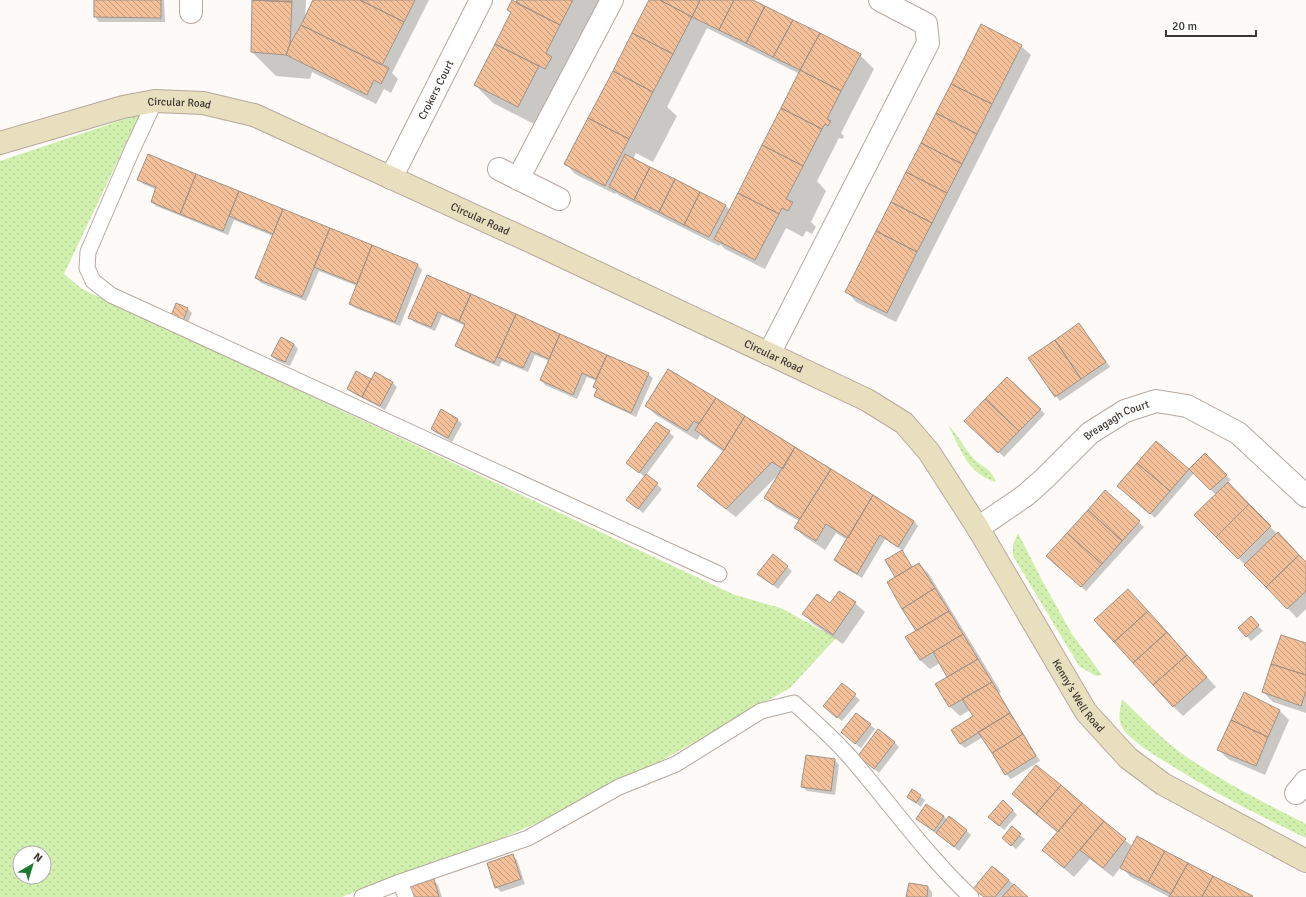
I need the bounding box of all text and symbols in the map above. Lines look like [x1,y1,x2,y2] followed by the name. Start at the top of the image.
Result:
[1166,12,1256,38] scale bar
[1172,19,1197,34] text: 20 m
[415,58,456,122] street label: Crokers Court
[146,94,212,111] street label: Circular Road
[449,199,512,238] street label: Circular Road
[742,337,805,375] street label: Circular Road
[1080,397,1151,443] street label: Breagagh Court
[1050,657,1108,735] street label: Kenny's Well Road
[12,845,52,885] north arrow
[31,850,45,865] text: N

